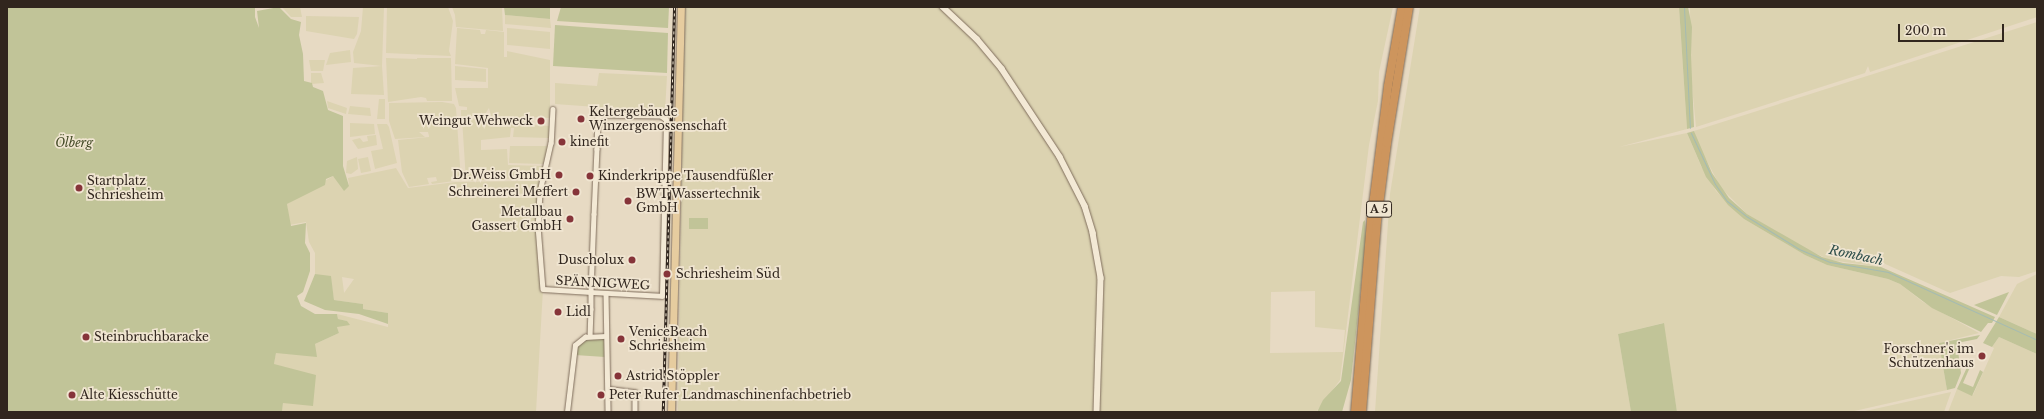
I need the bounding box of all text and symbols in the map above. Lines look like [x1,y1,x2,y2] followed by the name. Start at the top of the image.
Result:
[1900,16,2006,42] scale bar
[1905,23,1946,38] text: 200 m
[589,105,727,133] place label: Keltergebäude Winzergenossenschaft
[419,114,533,128] place label: Weingut Wehweck
[576,114,586,124] marker: Keltergebäude Winzergenossenschaft
[536,116,546,126] marker: Weingut Wehweck
[570,135,609,149] place label: kinefit
[55,136,93,150] park label: Ölberg
[557,137,567,147] marker: kinefit
[452,168,551,182] place label: Dr.Weiss GmbH
[598,169,774,183] place label: Kinderkrippe Tausendfüßler
[554,170,564,180] marker: Dr.Weiss GmbH
[585,171,595,181] marker: Kinderkrippe Tausendfüßler
[87,174,164,202] place label: Startplatz Schriesheim
[74,183,84,193] marker: Startplatz Schriesheim
[448,185,568,199] place label: Schreinerei Meffert
[571,187,581,197] marker: Schreinerei Meffert
[636,187,761,215] place label: BWT Wassertechnik GmbH
[623,196,633,206] marker: BWT Wassertechnik GmbH
[1365,200,1393,218] road number: A 5
[471,205,562,233] place label: Metallbau Gassert GmbH
[565,214,575,224] marker: Metallbau Gassert GmbH
[1827,243,1885,269] water label: Rombach
[558,253,624,267] place label: Duscholux
[627,255,637,265] marker: Duscholux
[676,267,780,281] place label: Schriesheim Süd
[661,268,673,280] marker: Schriesheim Süd
[555,273,651,293] street label: SPÄNNIGWEG
[566,305,591,319] place label: Lidl
[553,307,563,317] marker: Lidl
[629,325,707,353] place label: VeniceBeach Schriesheim
[94,330,209,344] place label: Steinbruchbaracke
[81,332,91,342] marker: Steinbruchbaracke
[616,334,626,344] marker: VeniceBeach Schriesheim
[1884,342,1974,370] place label: Forschner's im Schützenhaus
[1977,351,1987,361] marker: Forschner's im Schützenhaus
[626,369,719,383] place label: Astrid Stöppler
[613,371,623,381] marker: Astrid Stöppler
[80,388,178,402] place label: Alte Kiesschütte
[609,388,852,402] place label: Peter Rufer Landmaschinenfachbetrieb
[67,390,77,400] marker: Alte Kiesschütte
[596,390,606,400] marker: Peter Rufer Landmaschinenfachbetrieb

